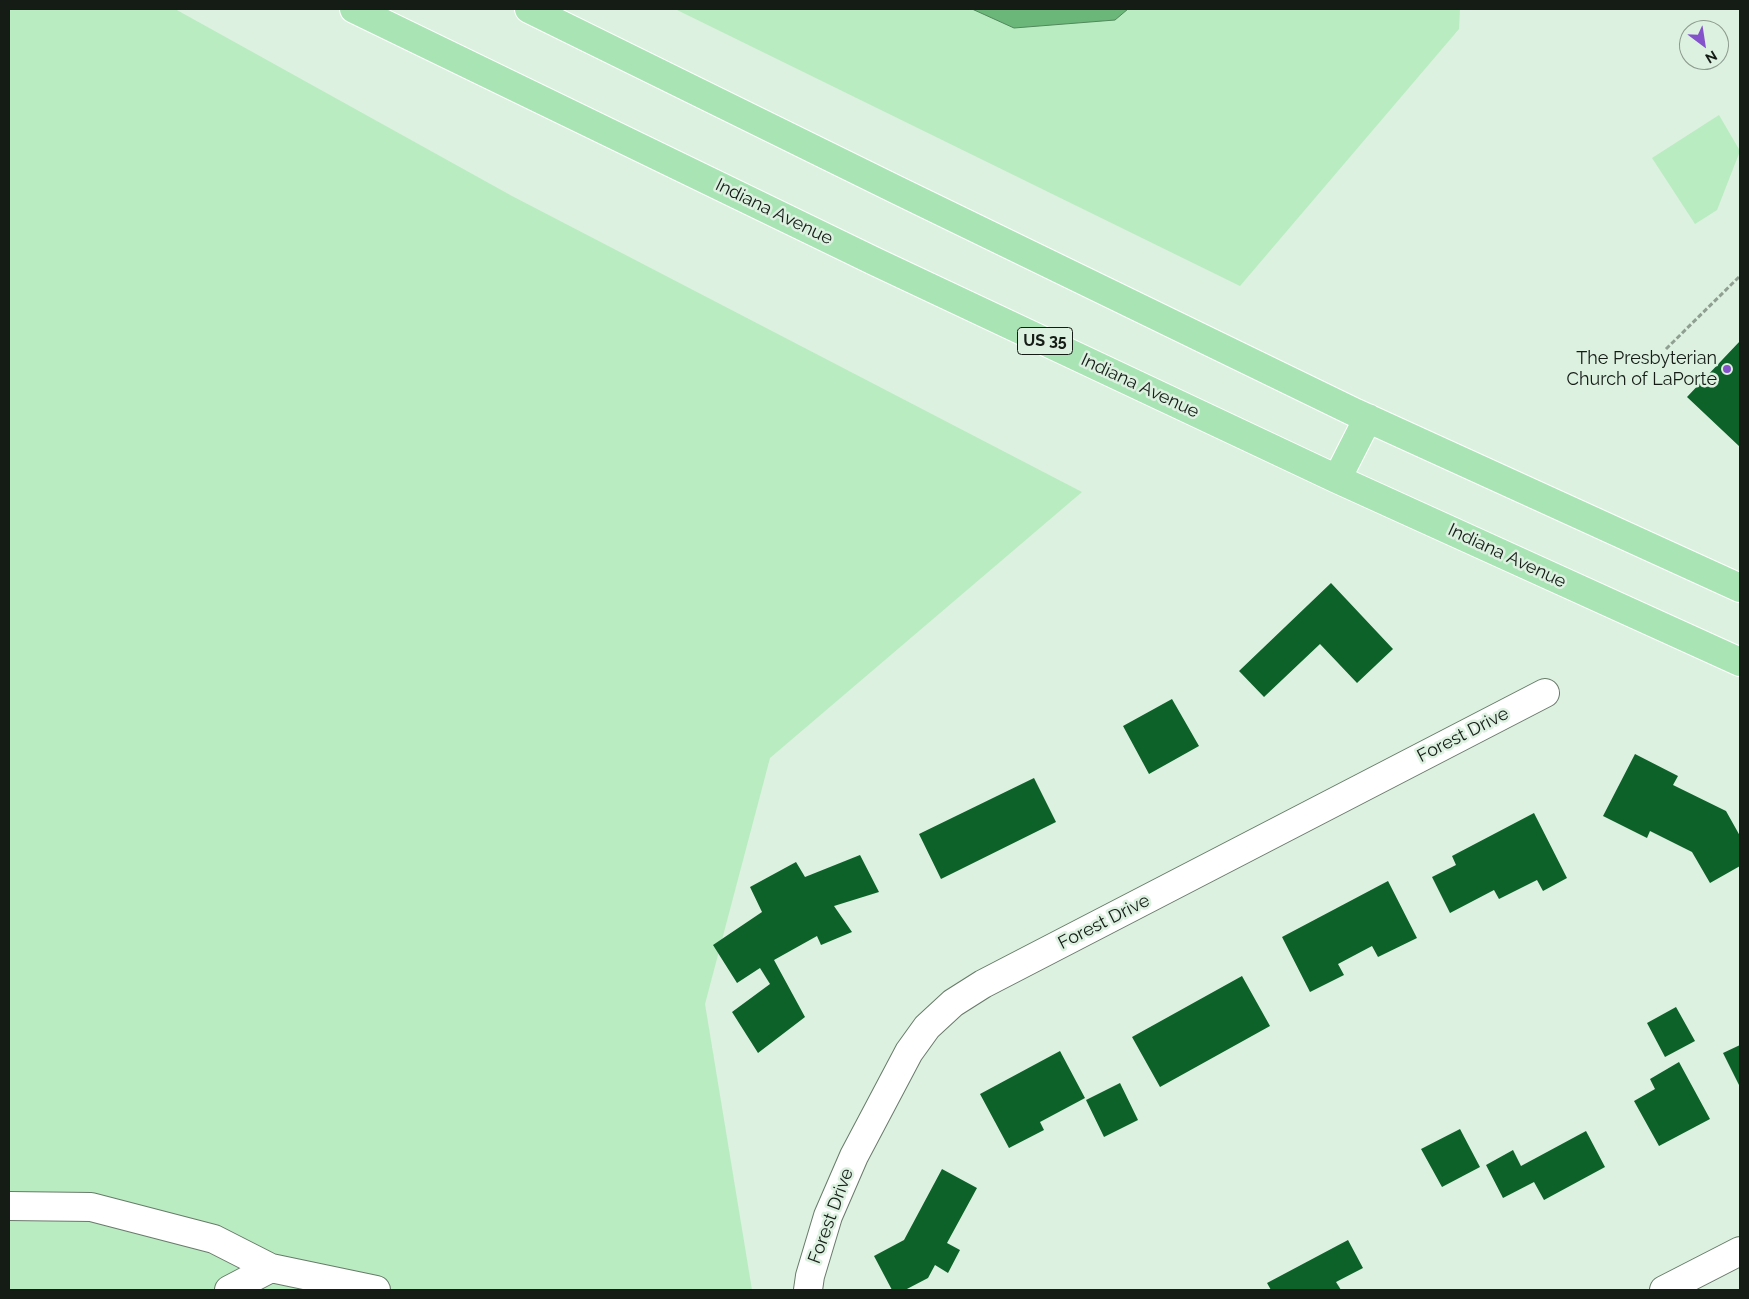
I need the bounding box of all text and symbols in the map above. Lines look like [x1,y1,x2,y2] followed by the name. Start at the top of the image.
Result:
[1679,20,1729,70] north arrow
[1703,47,1720,67] text: N
[712,174,836,250] street label: Indiana Avenue
[1018,328,1072,354] road number: US 35
[1567,348,1717,390] place label: The Presbyterian Church of LaPorte
[1077,349,1203,423] street label: Indiana Avenue
[1721,363,1733,375] marker: The Presbyterian Church of LaPorte
[1444,519,1570,593] street label: Indiana Avenue
[1414,703,1512,767] street label: Forest Drive
[1055,890,1153,954] street label: Forest Drive
[804,1166,858,1266] street label: Forest Drive

